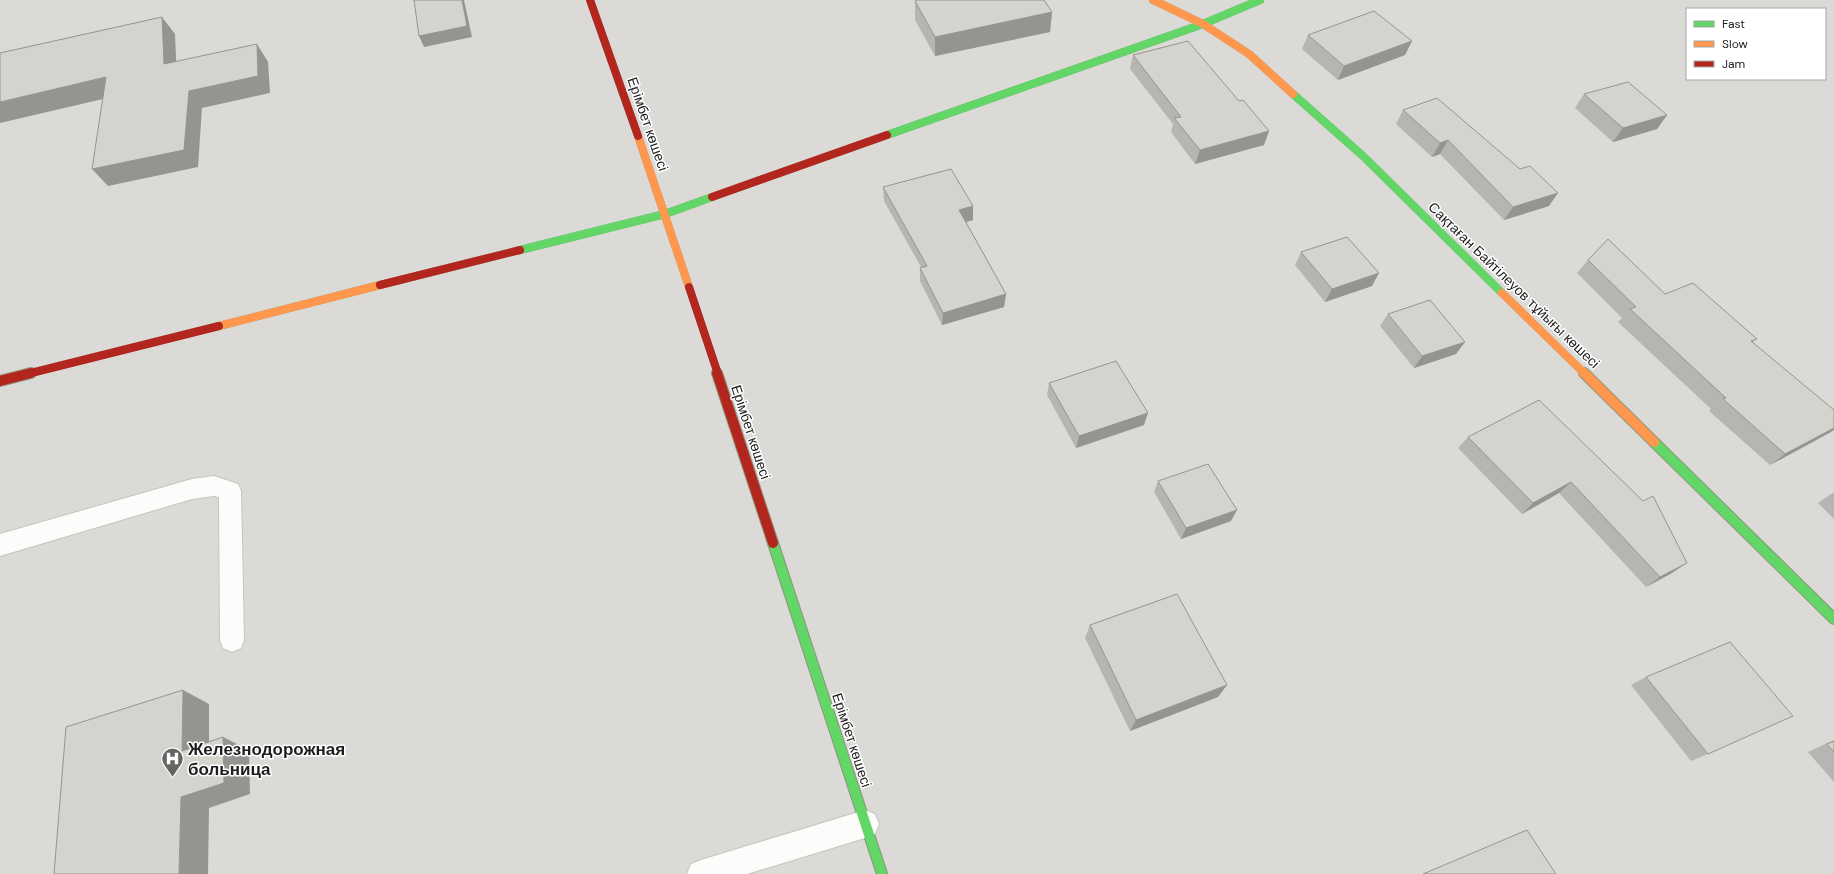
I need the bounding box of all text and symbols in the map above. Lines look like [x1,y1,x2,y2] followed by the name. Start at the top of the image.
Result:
[1686,8,1826,80] legend
[1722,16,1745,32] text: Fast
[1722,36,1748,52] text: Slow
[1722,56,1745,72] text: Jam
[624,75,672,173] street label: Ерімбет көшесі
[1424,198,1604,372] street label: Сақтаған Байтілеуов тұйығы көшесі
[727,383,775,481] street label: Ерімбет көшесі
[828,691,876,789] street label: Ерімбет көшесі
[187,738,345,780] place label: Железнодорожная больница
[159,746,185,779] hospital icon: Железнодорожная больница

